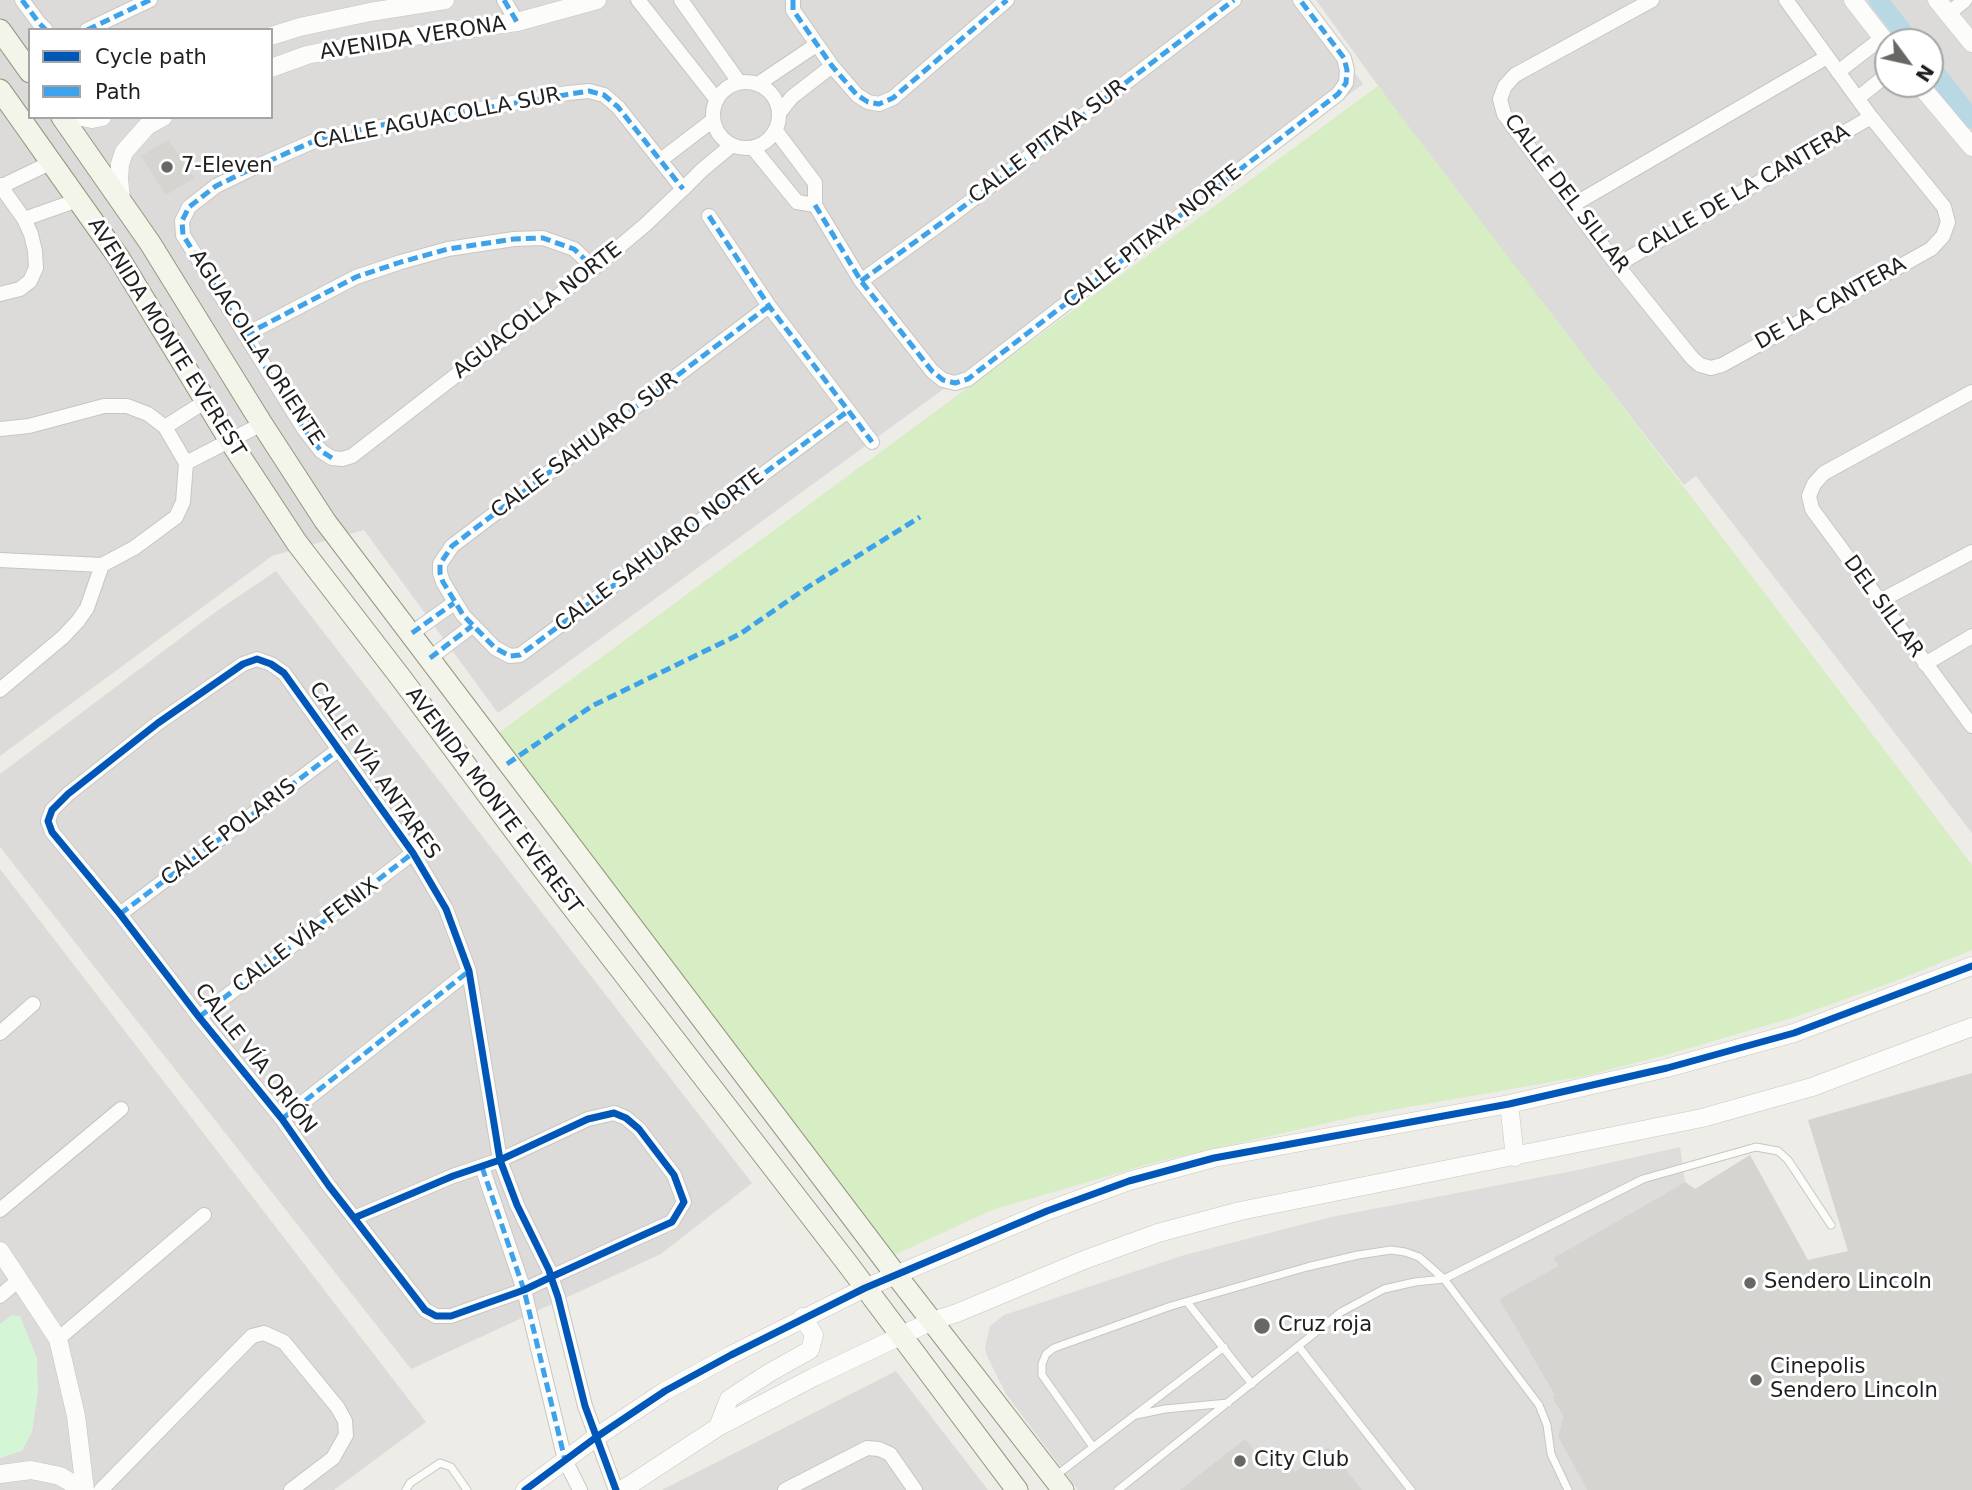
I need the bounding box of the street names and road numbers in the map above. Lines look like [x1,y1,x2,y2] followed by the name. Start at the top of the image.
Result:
[318,12,508,66] street label: AVENIDA VERONA
[964,75,1132,209] street label: CALLE PITAYA SUR
[311,83,563,155] street label: CALLE AGUACOLLA SUR
[1498,110,1634,278] street label: CALLE DEL SILLAR
[1633,120,1855,262] street label: CALLE DE LA CANTERA
[1059,160,1247,314] street label: CALLE PITAYA NORTE
[82,214,250,462] street label: AVENIDA MONTE EVEREST
[449,237,627,385] street label: AGUACOLLA NORTE
[183,245,329,451] street label: AGUACOLLA ORIENTE
[1751,252,1911,356] street label: DE LA CANTERA
[487,368,683,524] street label: CALLE SAHUARO SUR
[551,464,769,638] street label: CALLE SAHUARO NORTE
[1837,551,1929,663] street label: DEL SILLAR
[303,677,445,865] street label: CALLE VÍA ANTARES
[399,683,587,919] street label: AVENIDA MONTE EVEREST
[157,774,301,892] street label: CALLE POLARIS
[228,873,384,999] street label: CALLE VÍA FENIX
[189,979,321,1139] street label: CALLE VÍA ORIÓN

